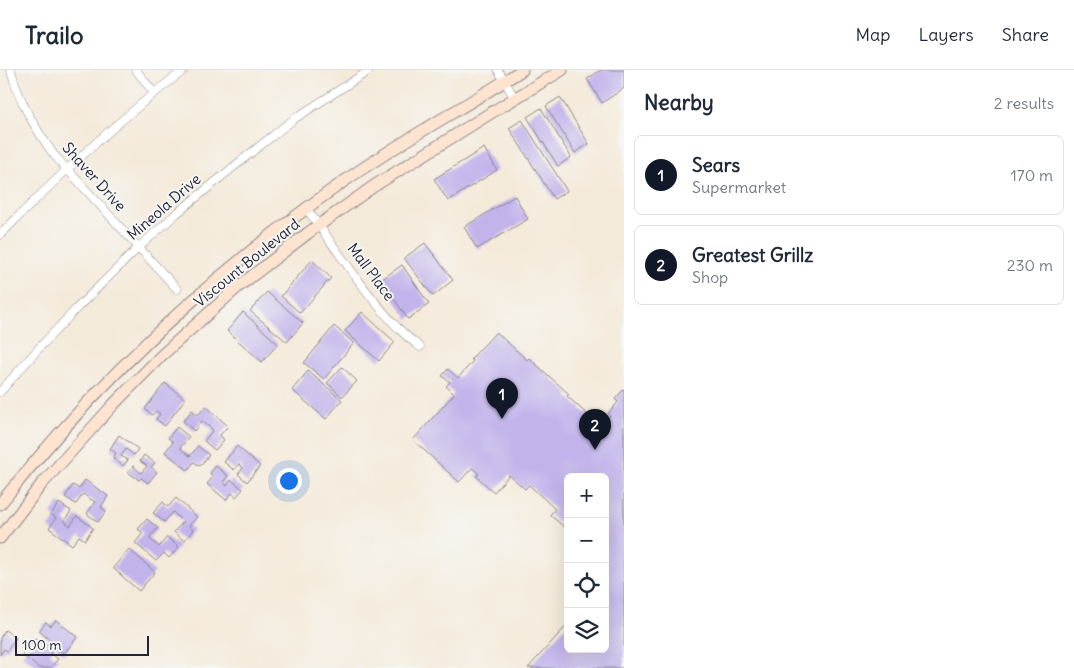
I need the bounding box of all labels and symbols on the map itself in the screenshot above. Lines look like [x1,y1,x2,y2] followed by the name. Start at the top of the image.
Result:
[59,138,130,215] street label: Shaver Drive
[123,169,204,244] street label: Mineola Drive
[190,214,303,311] street label: Viscount Boulevard
[344,239,399,304] street label: Mall Place
[486,378,518,419] pin: 1
[579,409,611,450] pin: 2
[276,468,302,494] your location
[15,633,149,656] scale bar

